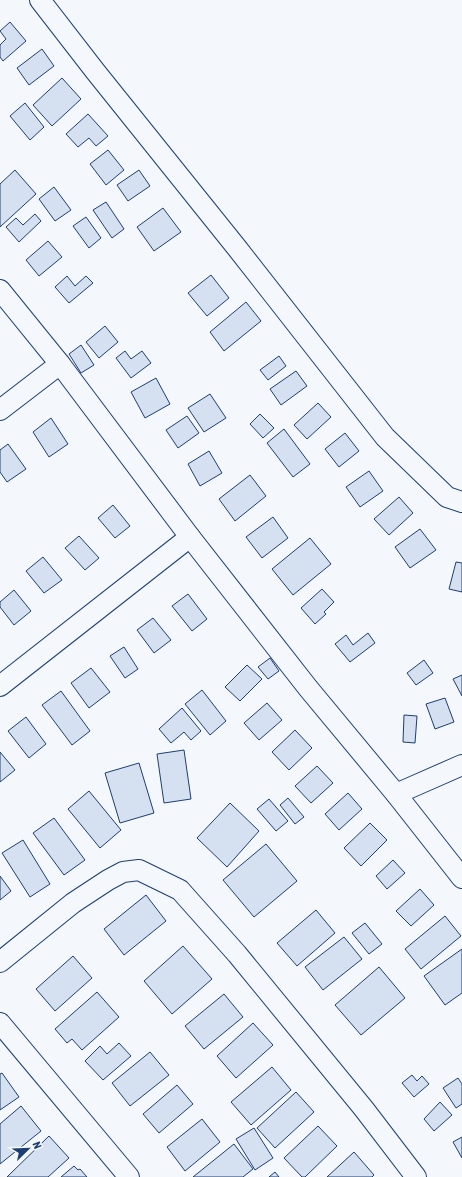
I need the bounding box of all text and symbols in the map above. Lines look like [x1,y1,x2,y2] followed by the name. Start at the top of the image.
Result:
[8,1129,48,1169] north arrow
[30,1140,44,1150] text: N

